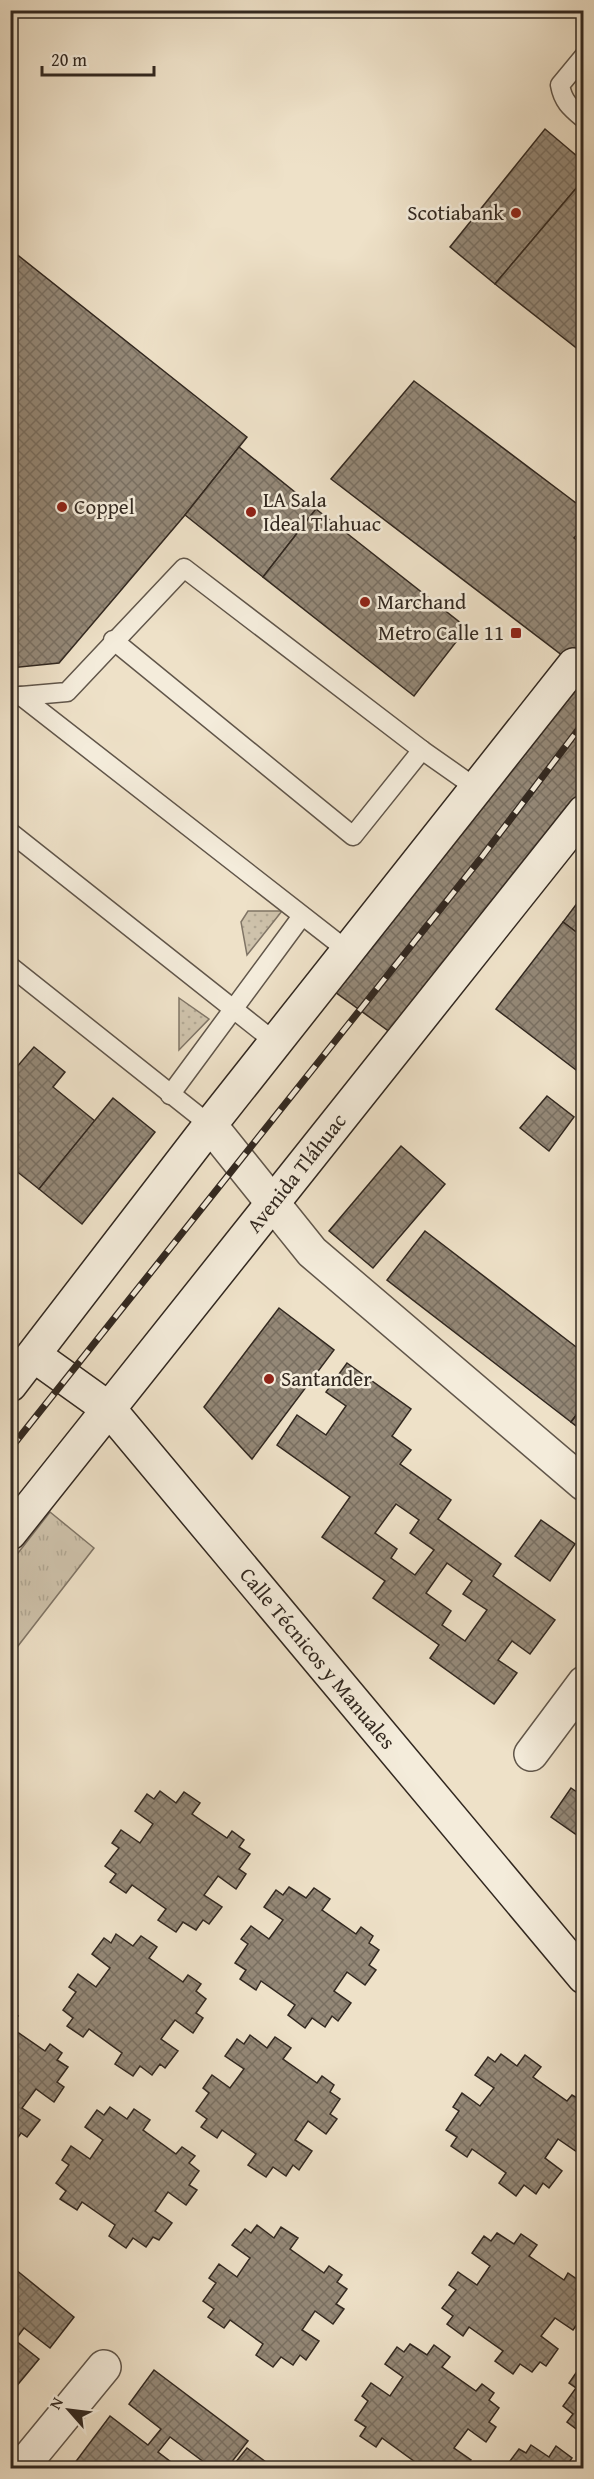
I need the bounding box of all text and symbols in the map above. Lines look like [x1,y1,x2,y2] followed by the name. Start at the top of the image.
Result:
[42,39,154,77] scale bar
[51,46,87,73] text: 20 m
[407,197,504,228] place label: Scotiabank
[509,206,523,220] marker: Scotiabank
[263,484,381,539] place label: LA Sala Ideal Tlahuac
[74,491,135,522] place label: Coppel
[55,500,69,514] marker: Coppel
[244,505,258,519] marker: LA Sala Ideal Tlahuac
[377,586,467,617] place label: Marchand
[358,595,372,609] marker: Marchand
[378,617,504,648] place label: Metro Calle 11
[509,626,523,640] marker: Metro Calle 11
[239,1106,353,1239] street label: Avenida Tláhuac
[281,1363,372,1394] place label: Santander
[262,1372,276,1386] marker: Santander
[233,1560,403,1756] street label: Calle Técnicos y Manuales
[39,2380,99,2440] north arrow
[43,2392,69,2413] text: N

